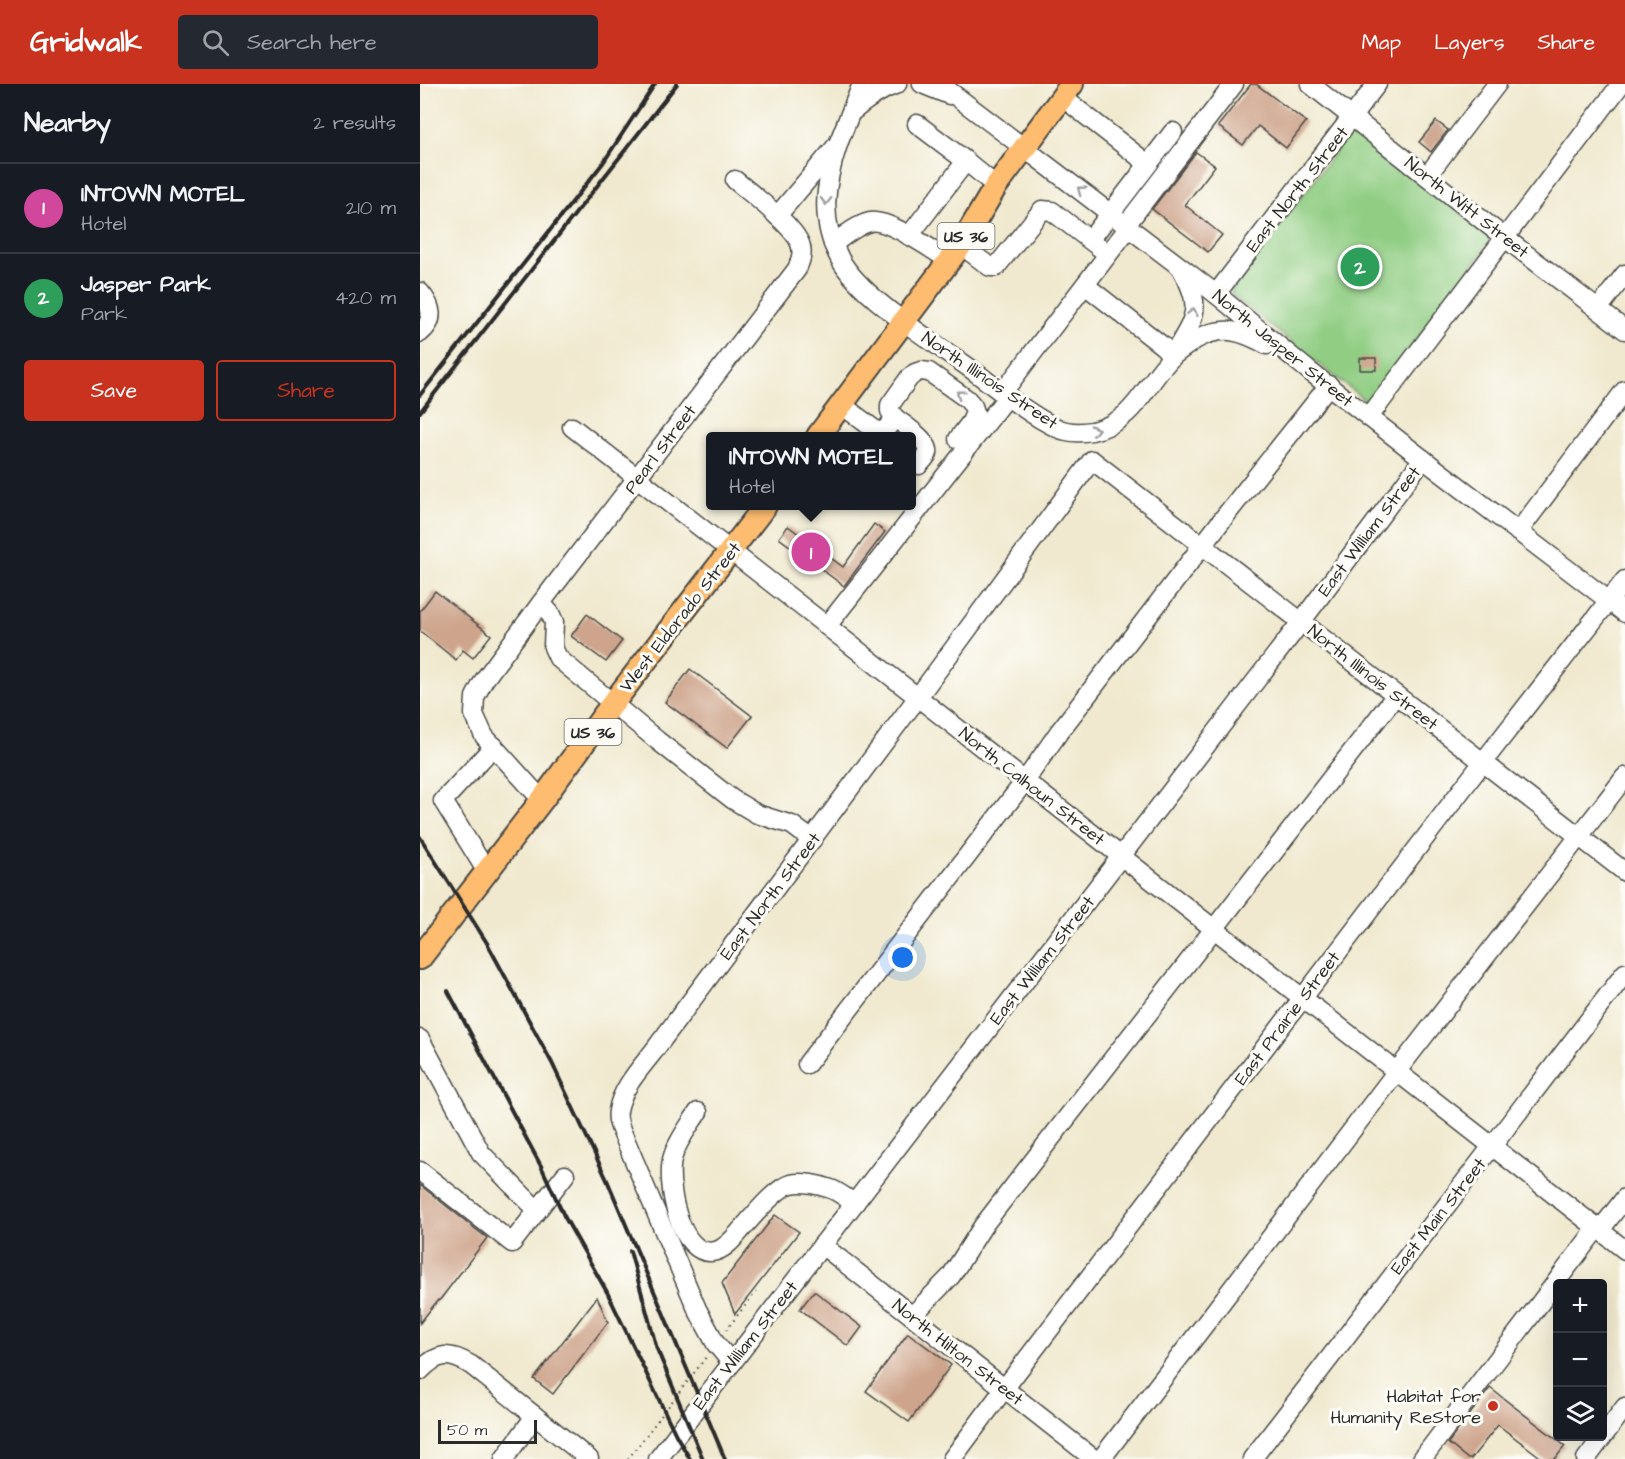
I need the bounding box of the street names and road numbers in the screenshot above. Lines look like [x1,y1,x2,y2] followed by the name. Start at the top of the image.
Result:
[1240,121,1355,258] street label: East North Street
[1399,151,1535,264] street label: North Witt Street
[938,223,994,249] road number: US 36
[1207,284,1359,414] street label: North Jasper Street
[917,325,1063,436] street label: North Illinois Street
[619,399,703,499] street label: Pearl Street
[1312,460,1427,602] street label: East William Street
[614,536,747,698] street label: West Eldorado Street
[1302,618,1444,737] street label: North Illinois Street
[564,719,621,745] road number: US 36
[953,721,1111,852] street label: North Calhoun Street
[714,827,827,965] street label: East North Street
[984,890,1101,1030] street label: East William Street
[1229,946,1346,1090] street label: East Prairie Street
[1385,1152,1492,1280] street label: East Main Street
[687,1275,804,1415] street label: East William Street
[887,1293,1029,1412] street label: North Hilton Street

